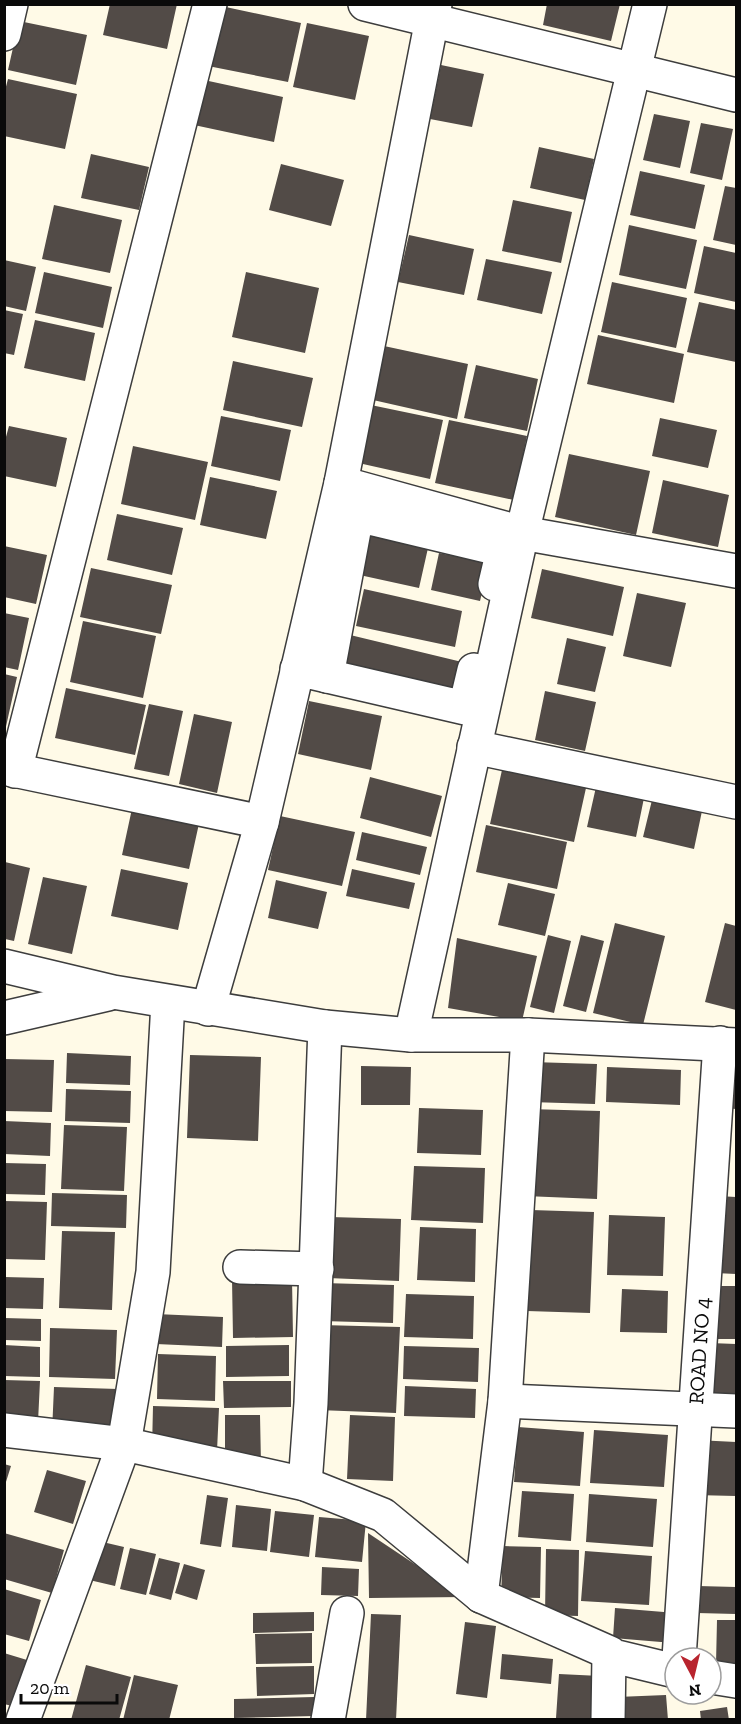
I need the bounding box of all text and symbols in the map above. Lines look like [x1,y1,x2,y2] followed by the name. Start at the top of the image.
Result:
[683,1296,715,1405] street label: ROAD NO 4
[663,1646,723,1706] north arrow
[21,1667,117,1705] scale bar
[30,1677,70,1699] text: 20 m
[688,1680,702,1701] text: N

